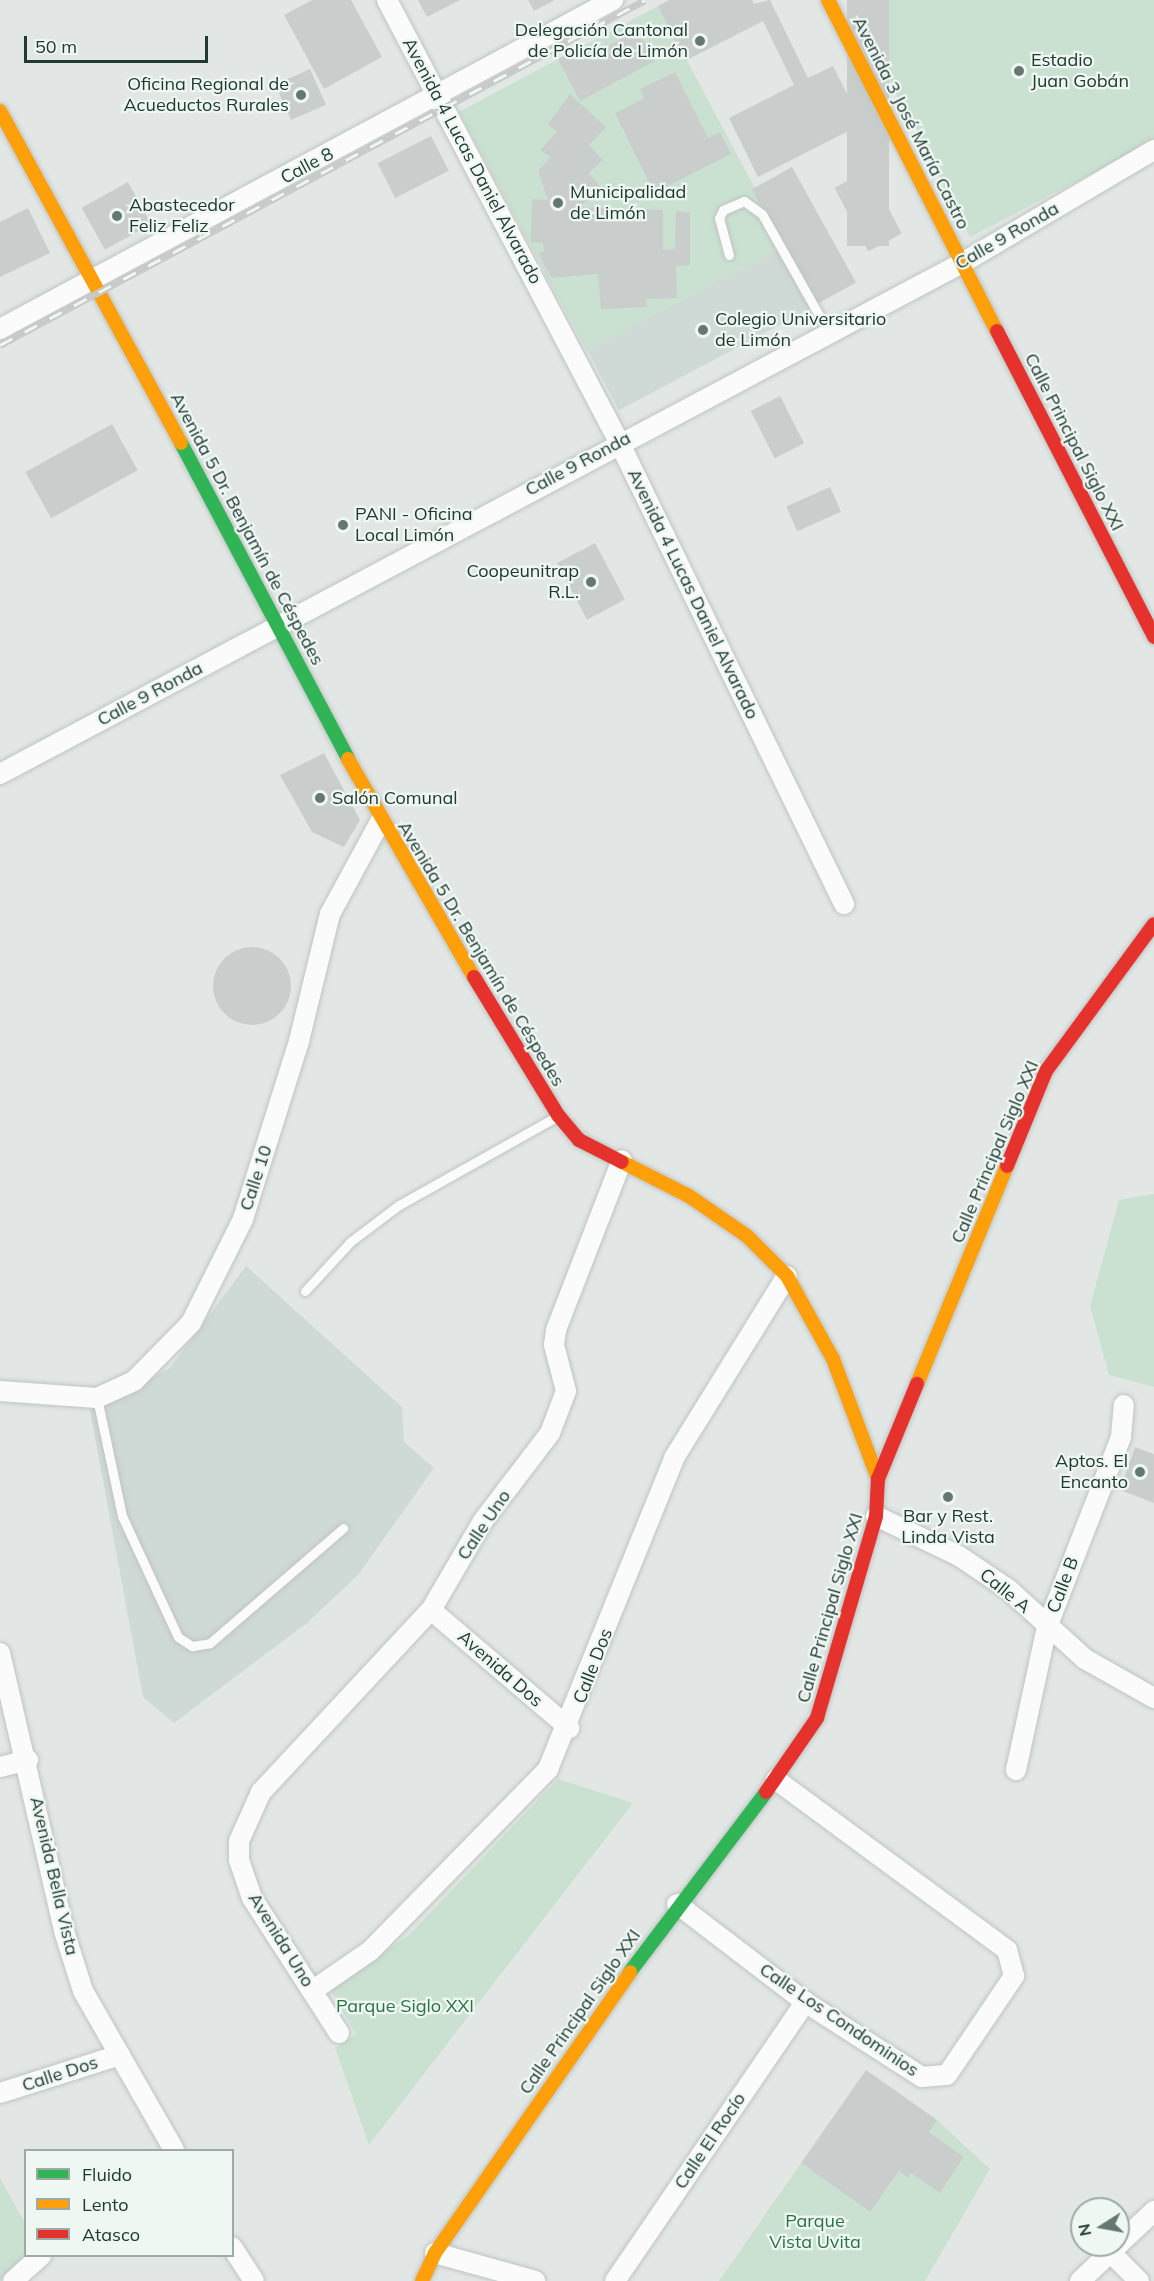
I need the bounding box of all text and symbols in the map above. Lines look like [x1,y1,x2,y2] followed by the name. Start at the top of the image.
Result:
[848,13,974,233] street label: Avenida 3 José María Castro
[515,20,688,63] place label: Delegación Cantonal de Policía de Limón
[27,24,212,62] scale bar
[398,34,546,288] street label: Avenida 4 Lucas Daniel Alvarado
[693,34,707,48] marker: Delegación Cantonal de Policía de Limón
[35,35,77,58] text: 50 m
[1031,50,1129,92] place label: Estadio Juan Gobán
[1012,64,1026,78] marker: Estadio Juan Gobán
[123,74,289,116] place label: Oficina Regional de Acueductos Rurales
[294,88,308,102] marker: Oficina Regional de Acueductos Rurales
[277,143,337,189] street label: Calle 8
[570,182,686,224] place label: Municipalidad de Limón
[129,195,235,238] place label: Abastecedor Feliz Feliz
[551,196,565,210] marker: Municipalidad de Limón
[951,198,1063,274] street label: Calle 9 Ronda
[110,209,124,223] marker: Abastecedor Feliz Feliz
[715,309,886,352] place label: Colegio Universitario de Limón
[696,323,710,337] marker: Colegio Universitario de Limón
[1020,350,1128,534] street label: Calle Principal Siglo XXI
[166,389,328,669] street label: Avenida 5 Dr. Benjamín de Céspedes
[522,427,634,501] street label: Calle 9 Ronda
[623,465,763,723] street label: Avenida 4 Lucas Daniel Alvarado
[355,504,473,546] place label: PANI - Oficina Local Limón
[336,518,350,532] marker: PANI - Oficina Local Limón
[467,561,579,604] place label: Coopeunitrap R.L.
[584,575,598,589] marker: Coopeunitrap R.L.
[94,657,206,731] street label: Calle 9 Ronda
[332,787,458,809] place label: Salón Comunal
[313,791,327,805] marker: Salón Comunal
[393,817,569,1091] street label: Avenida 5 Dr. Benjamín de Céspedes
[947,1057,1043,1247] street label: Calle Principal Siglo XXI
[235,1143,277,1213] street label: Calle 10
[1055,1451,1128,1494] place label: Aptos. El Encanto
[1133,1465,1147,1479] marker: Aptos. El Encanto
[453,1486,515,1564] street label: Calle Uno
[941,1490,955,1504] marker: Bar y Rest. Linda Vista
[901,1506,995,1549] place label: Bar y Rest. Linda Vista
[793,1511,867,1705] street label: Calle Principal Siglo XXI
[1043,1554,1083,1616] street label: Calle B
[975,1564,1035,1618] street label: Calle A
[569,1625,617,1707] street label: Calle Dos
[453,1626,547,1712] street label: Avenida Dos
[25,1795,83,1957] street label: Avenida Bella Vista
[243,1889,319,1991] street label: Avenida Uno
[515,1925,645,2099] street label: Calle Principal Siglo XXI
[755,1959,923,2081] street label: Calle Los Condominios
[336,1995,474,2017] park label: Parque Siglo XXI
[19,2052,101,2096] street label: Calle Dos
[670,2089,750,2193] street label: Calle El Rocío
[24,2149,234,2257] legend
[82,2163,132,2186] text: Fluido
[82,2193,129,2216] text: Lento
[1070,2197,1130,2257] north arrow
[769,2211,861,2254] park label: Parque Vista Uvita
[1073,2222,1095,2238] text: N
[82,2223,140,2246] text: Atasco

